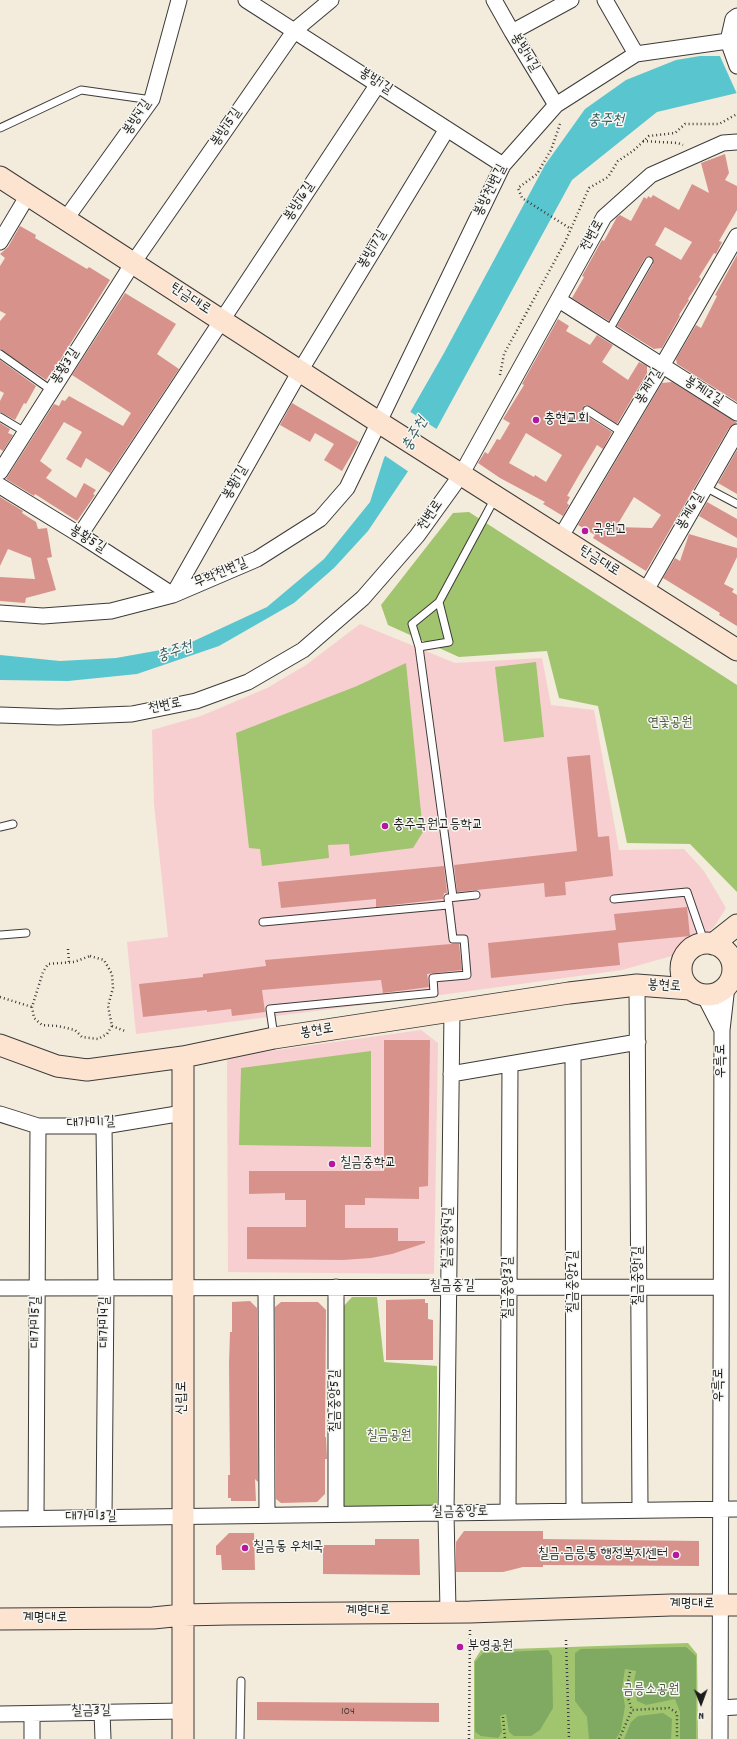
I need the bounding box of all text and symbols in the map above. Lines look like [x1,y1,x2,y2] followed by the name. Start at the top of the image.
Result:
[506,30,542,76] street label: 봉방14길
[355,65,395,99] street label: 봉방1길
[120,97,156,139] street label: 봉방4길
[208,105,246,151] street label: 봉방15길
[588,113,624,131] water label: 충주천
[471,162,511,220] street label: 봉방천변길
[281,179,319,225] street label: 봉방16길
[577,217,609,255] street label: 천변로
[355,228,391,272] street label: 봉방17길
[167,281,213,319] street label: 탄금대로
[48,346,84,388] street label: 봉황3길
[633,366,667,408] street label: 봉계7길
[680,373,726,411] street label: 봉계12길
[544,412,589,428] place label: 충현교회
[399,415,433,455] water label: 충주천
[531,415,541,425] marker: 충현교회
[220,463,252,503] street label: 봉황1길
[674,490,708,534] street label: 봉계6길
[414,497,448,535] street label: 천변로
[65,522,109,558] street label: 봉황5길
[593,523,627,539] place label: 국원고
[580,526,590,536] marker: 국원고
[575,543,623,581] street label: 탄금대로
[192,555,250,593] street label: 무학천변길
[155,639,195,667] water label: 충주천
[147,696,183,718] street label: 천변로
[647,716,693,732] park label: 연꽃공원
[393,818,483,834] place label: 충주국원고등학교
[380,821,390,831] marker: 충주국원고등학교
[647,977,681,997] street label: 봉현로
[299,1021,335,1043] street label: 봉현로
[714,1044,730,1078] street label: 우륵로
[67,1114,115,1134] street label: 대가미1길
[340,1156,396,1172] place label: 칠금중학교
[327,1159,337,1169] marker: 칠금중학교
[440,1207,458,1269] street label: 칠금중앙4길
[631,1246,647,1306] street label: 칠금중앙1길
[566,1251,582,1313] street label: 칠금중앙2길
[501,1257,517,1319] street label: 칠금중앙3길
[429,1279,475,1295] street label: 칠금중길
[29,1296,45,1348] street label: 대가미5길
[98,1297,114,1347] street label: 대가미4길
[712,1368,728,1402] street label: 우륵로
[328,1370,344,1432] street label: 칠금중앙5길
[175,1381,191,1415] street label: 신립로
[366,1429,412,1445] park label: 칠금공원
[432,1504,488,1522] street label: 칠금중앙로
[65,1509,117,1527] street label: 대가미3길
[253,1540,324,1556] place label: 칠금동 우체국
[240,1543,250,1553] marker: 칠금동 우체국
[538,1547,668,1563] place label: 칠금·금릉동 행정복지센터
[671,1550,681,1560] marker: 칠금·금릉동 행정복지센터
[669,1597,715,1613] street label: 계명대로
[345,1603,391,1621] street label: 계명대로
[22,1611,68,1627] street label: 계명대로
[468,1639,513,1655] place label: 부영공원
[455,1642,465,1652] marker: 부영공원
[623,1683,679,1699] park label: 금릉소공원
[681,1683,721,1723] north arrow
[71,1703,111,1721] street label: 칠금3길
[341,1705,355,1719] house number: 104
[698,1707,704,1723] text: N

